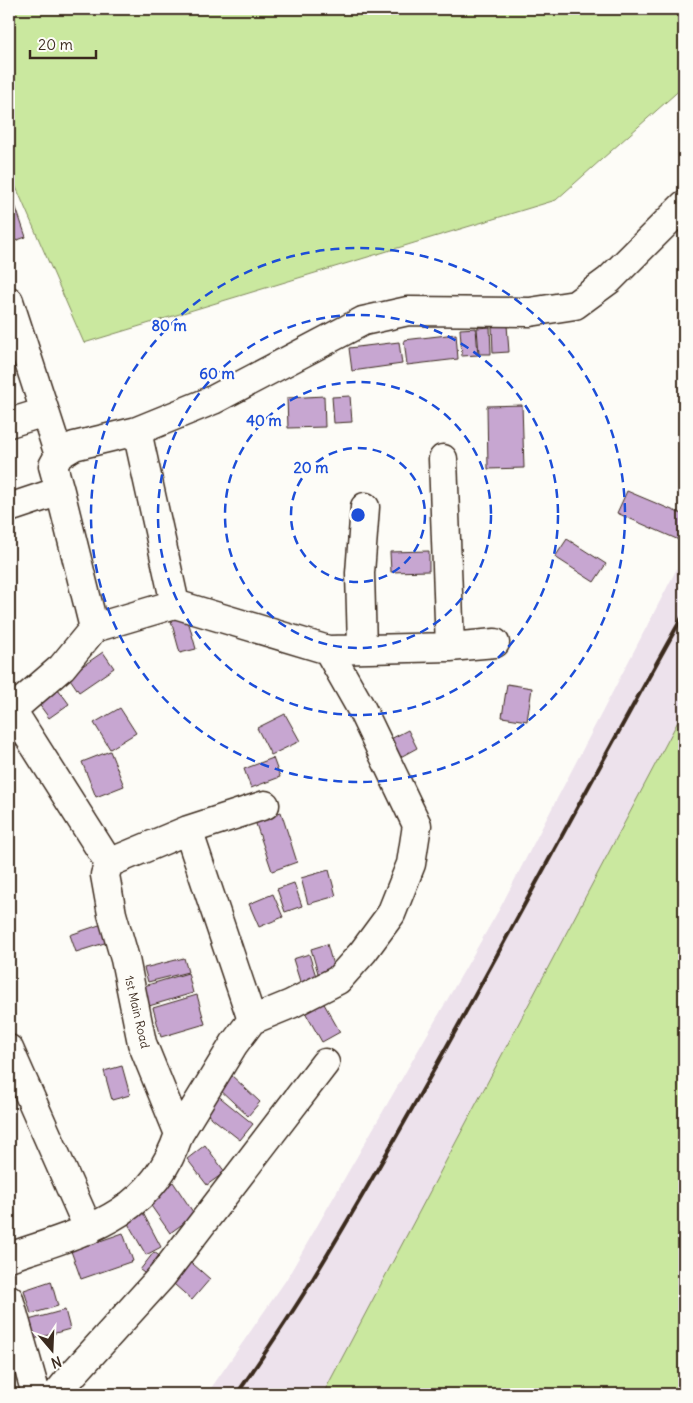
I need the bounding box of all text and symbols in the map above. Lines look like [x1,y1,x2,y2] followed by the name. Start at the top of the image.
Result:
[30,28,96,60] scale bar
[38,35,73,54] text: 20 m
[151,316,187,335] text: 80 m
[199,364,235,383] text: 60 m
[246,411,282,430] text: 40 m
[294,458,328,477] text: 20 m
[349,506,367,524] centre of rings
[122,974,153,1050] street label: 1st Main Road
[28,1326,78,1376] north arrow
[49,1352,64,1372] text: N

